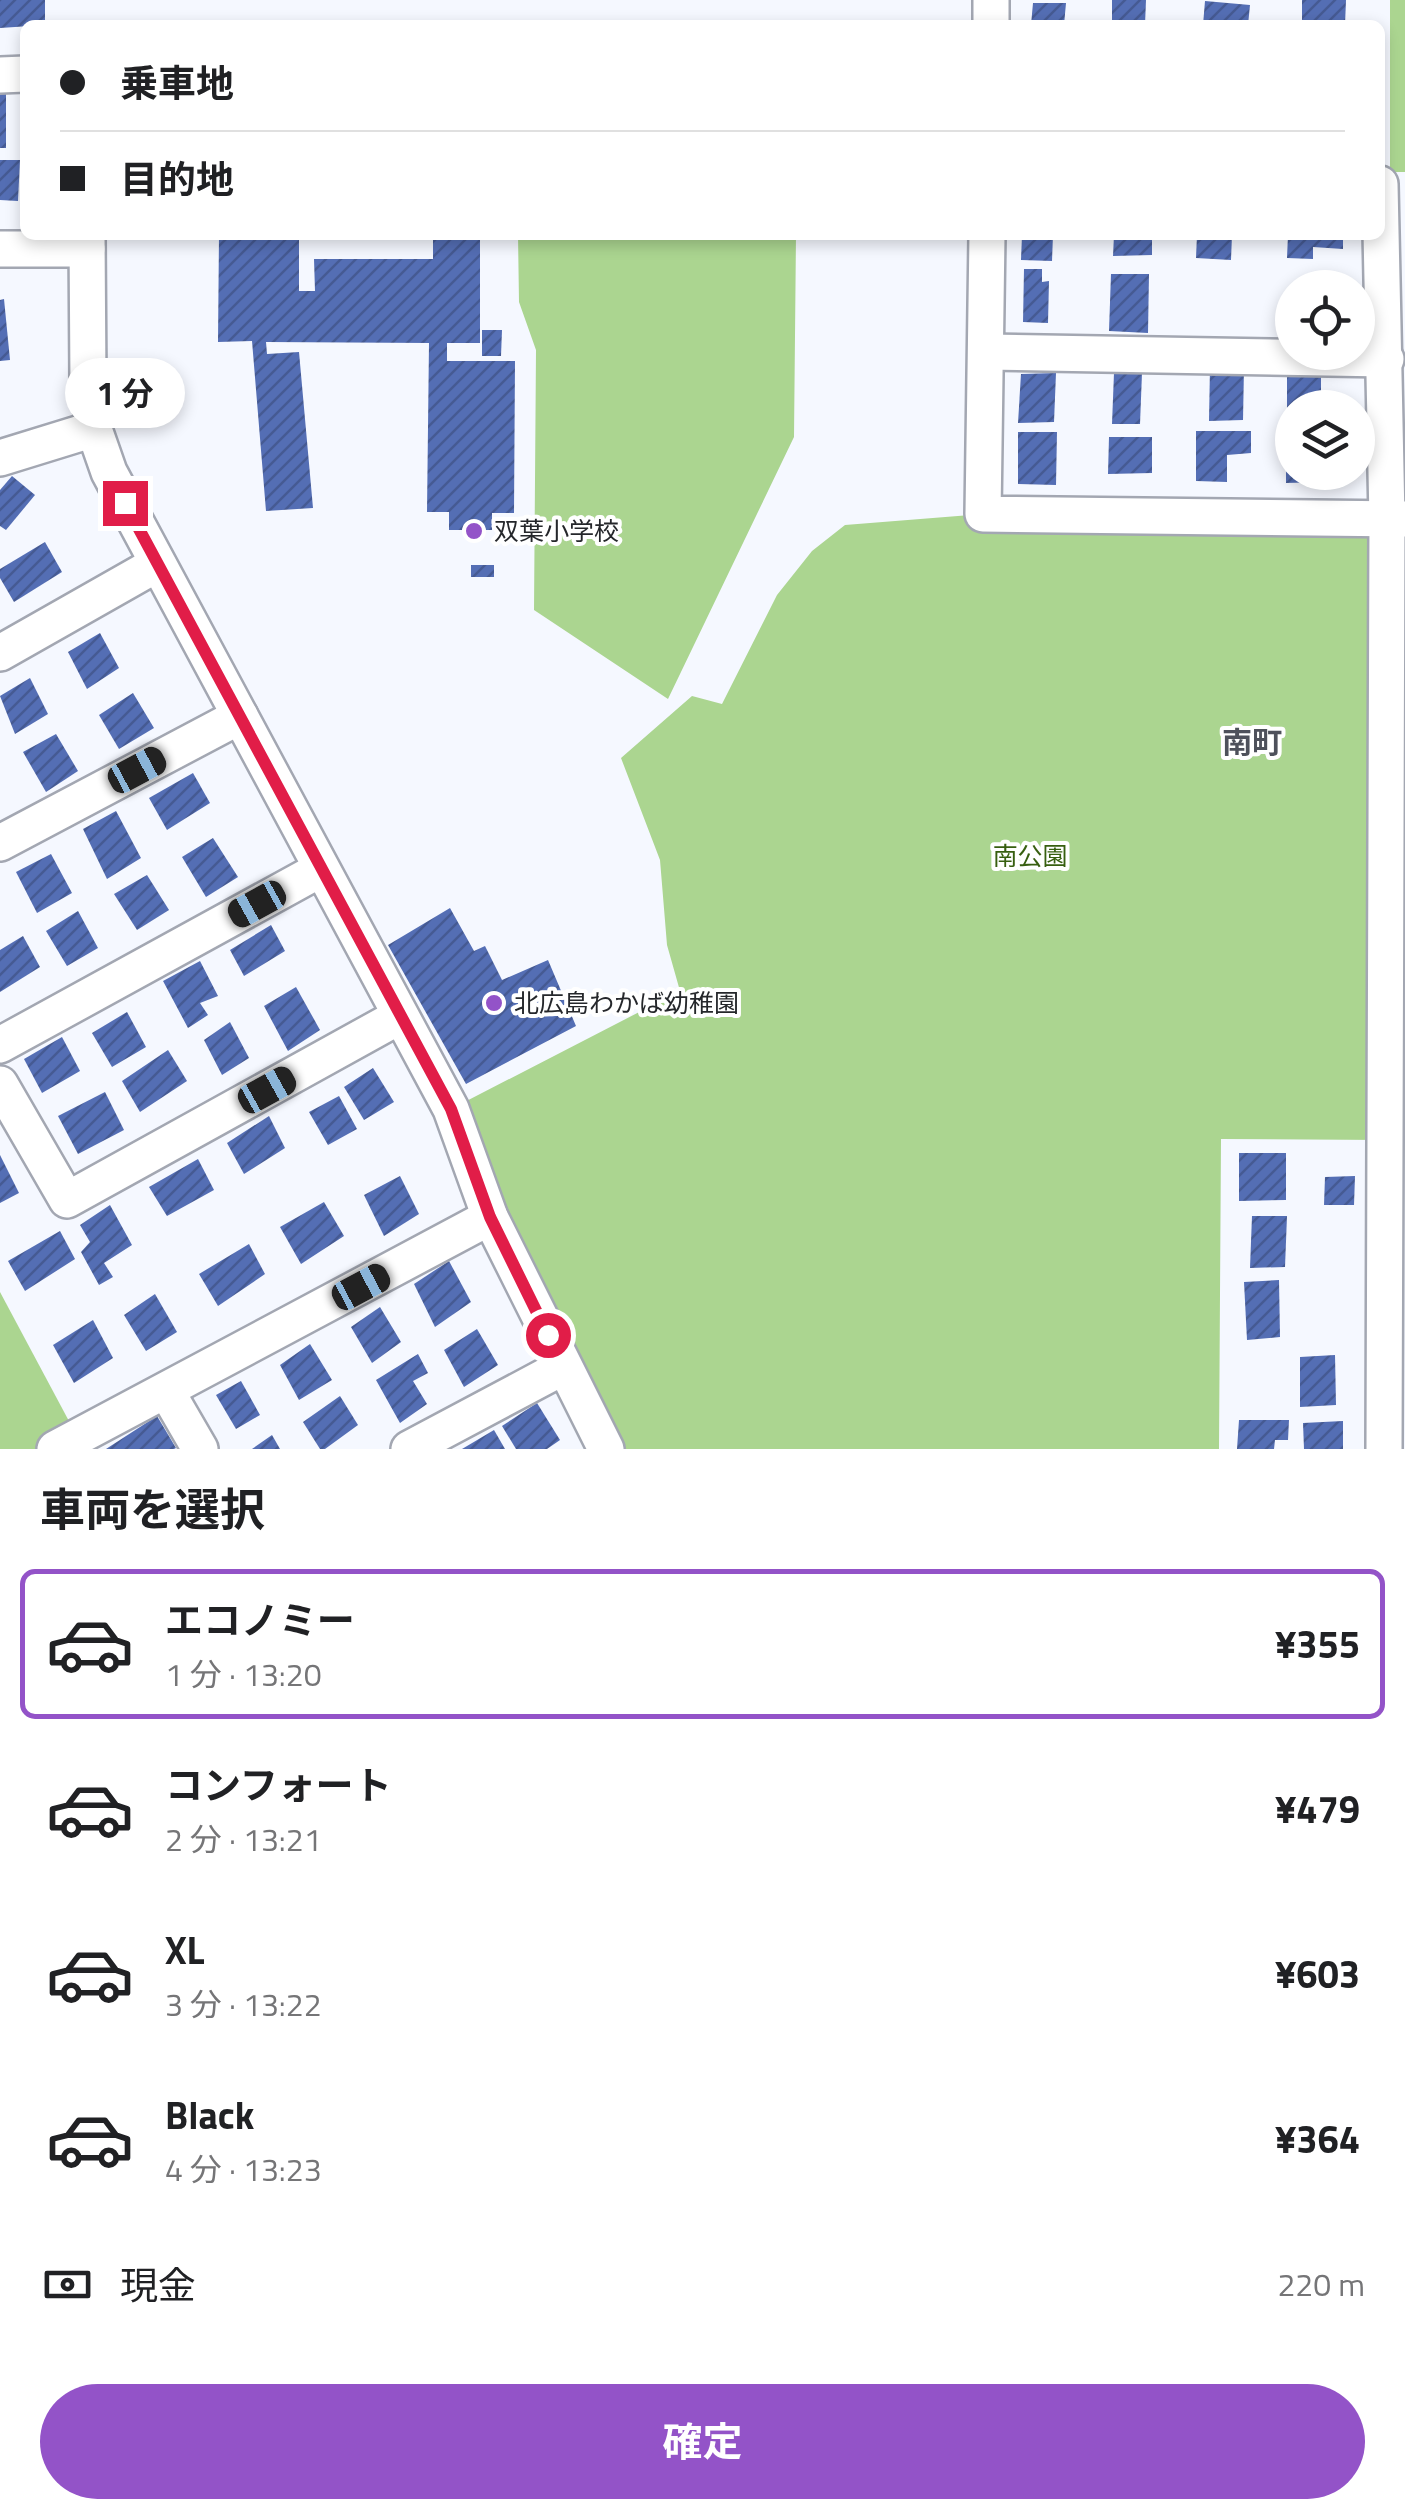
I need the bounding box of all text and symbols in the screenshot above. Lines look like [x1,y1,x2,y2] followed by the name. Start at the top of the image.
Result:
[120,54,234,112] text: 乗車地
[120,150,234,208] text: 目的地
[1275,270,1375,490] map controls
[1275,270,1375,370] button: locate
[65,358,185,428] callout: 1 分
[97,369,153,417] text: 1 分
[1275,390,1375,490] button: layers
[103,481,148,526] route end
[494,512,619,550] place label: 双葉小学校
[463,520,485,542] marker: 双葉小学校
[1222,719,1282,765] district label: 南町
[103,743,171,797] car
[992,837,1068,875] park label: 南公園
[223,876,291,932] car
[514,984,739,1022] place label: 北広島わかば幼稚園
[483,992,505,1014] marker: 北広島わかば幼稚園
[233,1062,301,1118] car
[327,1260,395,1314] car
[526,1313,571,1358] route start
[40,1475,265,1543] text: 車両を選択
[165,1591,355,1649] text: エコノミー
[45,1599,135,1689] icon: car
[1275,1615,1360,1673] text: ¥355
[165,1650,322,1698] text: 1 分 · 13:20
[165,1756,392,1814] text: コンフォート
[45,1764,135,1854] icon: car
[1275,1780,1360,1838] text: ¥479
[165,1815,322,1863] text: 2 分 · 13:21
[165,1921,205,1979] text: XL
[45,1929,135,2019] icon: car
[1275,1945,1360,2003] text: ¥603
[165,1980,322,2028] text: 3 分 · 13:22
[165,2086,254,2144] text: Black
[45,2094,135,2184] icon: car
[1275,2110,1360,2168] text: ¥364
[165,2145,322,2193] text: 4 分 · 13:23
[120,2256,196,2314] text: 現金
[40,2257,95,2312] icon: cash
[1277,2260,1365,2308] text: 220 m
[40,2384,1365,2499] button: 確定

